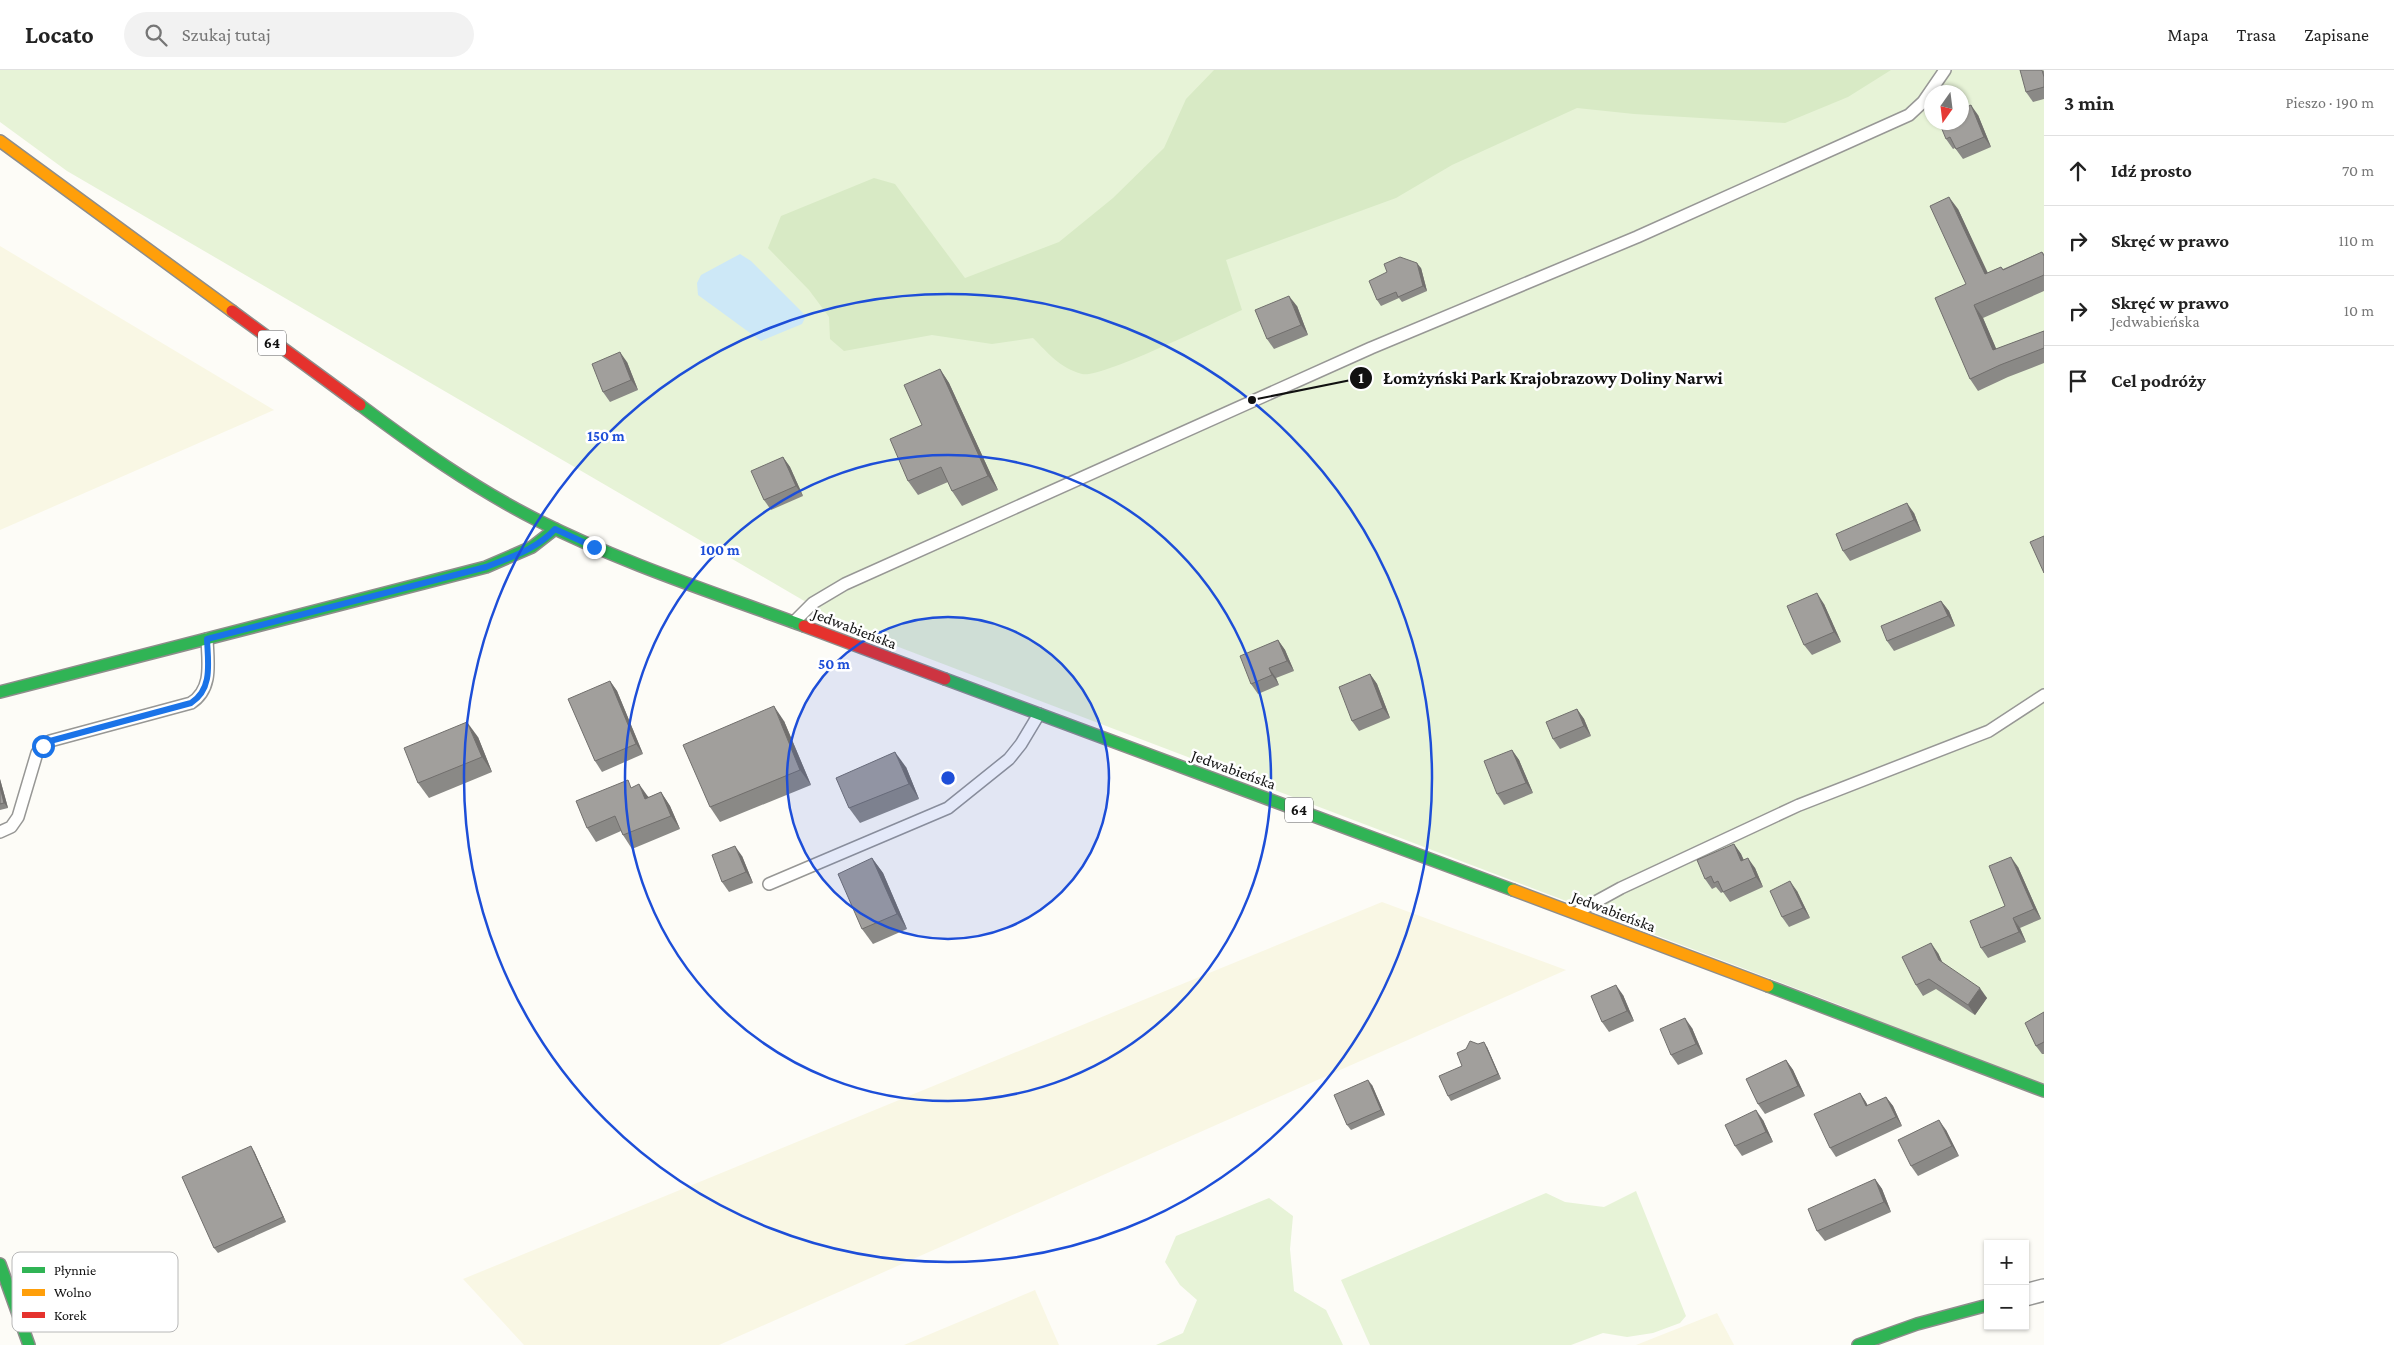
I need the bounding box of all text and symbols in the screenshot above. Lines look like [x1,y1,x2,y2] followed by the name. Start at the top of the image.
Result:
[124,12,474,57] search box
[25,21,94,48] text: Locato
[142,21,170,49] icon: search
[182,24,271,45] text: Szukaj tutaj
[2168,25,2209,45] text: Mapa
[2237,25,2276,45] text: Trasa
[2304,25,2369,45] text: Zapisane
[1924,85,1969,130] north arrow
[2064,91,2114,115] text: 3 min
[2286,94,2374,111] text: Pieszo · 190 m
[2064,157,2092,185] icon: ahead
[2111,160,2192,181] text: Idź prosto
[2342,162,2374,179] text: 70 m
[2064,227,2092,255] icon: right
[2111,230,2229,251] text: Skręć w prawo
[2338,232,2374,249] text: 110 m
[2111,292,2229,313] text: Skręć w prawo
[2064,297,2092,325] icon: right
[2344,302,2374,319] text: 10 m
[2111,313,2200,330] text: Jedwabieńska
[258,330,286,356] road number: 64
[1349,361,1733,394] callout: Łomżyński Park Krajobrazowy Doliny Narwi
[2064,367,2092,395] icon: arrive
[1383,368,1724,389] text: Łomżyński Park Krajobrazowy Doliny Narwi
[1358,370,1364,386] text: 1
[2111,370,2206,391] text: Cel podróży
[587,428,625,444] text: 150 m
[583,536,606,559] route end
[700,542,740,558] text: 100 m
[808,604,900,653] street label: Jedwabieńska
[818,656,850,672] text: 50 m
[32,735,55,758] route start
[1187,746,1279,794] street label: Jedwabieńska
[939,769,957,787] centre of rings
[1285,798,1313,822] road number: 64
[1567,887,1659,936] street label: Jedwabieńska
[1984,1240,2029,1330] map controls
[1984,1240,2029,1285] button: +
[12,1252,178,1332] legend
[54,1262,96,1278] text: Płynnie
[54,1284,91,1300] text: Wolno
[1984,1285,2029,1330] button: −
[54,1307,87,1323] text: Korek

